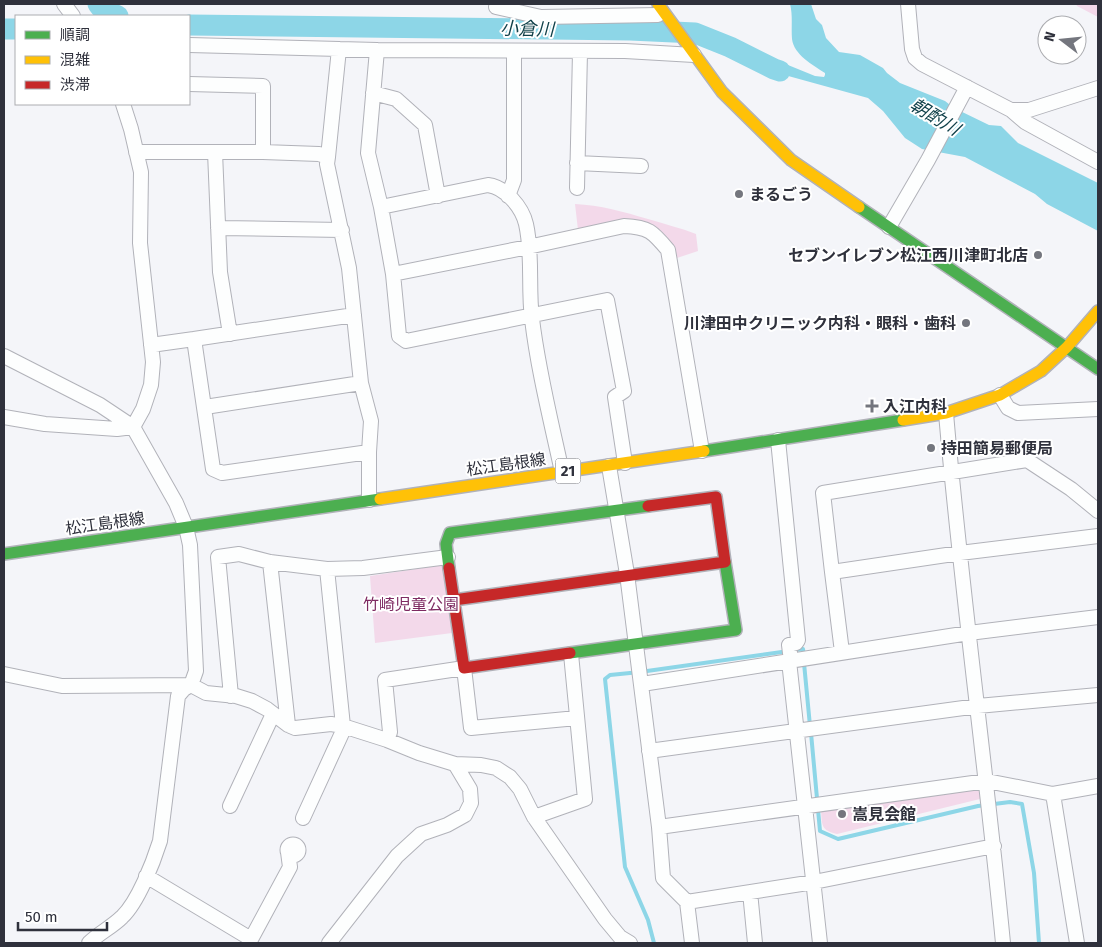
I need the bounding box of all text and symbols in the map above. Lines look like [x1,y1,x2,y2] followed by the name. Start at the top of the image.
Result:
[15,15,190,105] legend
[1037,15,1087,65] north arrow
[500,18,556,41] water label: 小倉川
[60,26,90,44] text: 順調
[1041,30,1059,43] text: N
[60,51,90,69] text: 混雑
[60,76,90,94] text: 渋滞
[906,94,966,141] water label: 朝酌川
[749,185,813,204] place label: まるごう
[733,188,745,200] marker: まるごう
[788,246,1028,265] place label: セブンイレブン松江西川津町北店
[1032,249,1044,261] marker: セブンイレブン松江西川津町北店
[684,314,956,333] place label: 川津田中クリニック内科・眼科・歯科
[960,317,972,329] marker: 川津田中クリニック内科・眼科・歯科
[883,397,947,416] place label: 入江内科
[865,399,879,413] marker: 入江内科
[941,439,1053,458] place label: 持田簡易郵便局
[925,442,937,454] marker: 持田簡易郵便局
[465,450,547,479] street label: 松江島根線
[556,458,580,484] road number: 21
[64,509,146,538] street label: 松江島根線
[363,595,459,614] park label: 竹崎児童公園
[852,805,916,824] place label: 嵩見会館
[836,808,848,820] marker: 嵩見会館
[18,900,106,932] scale bar
[25,908,58,926] text: 50 m

